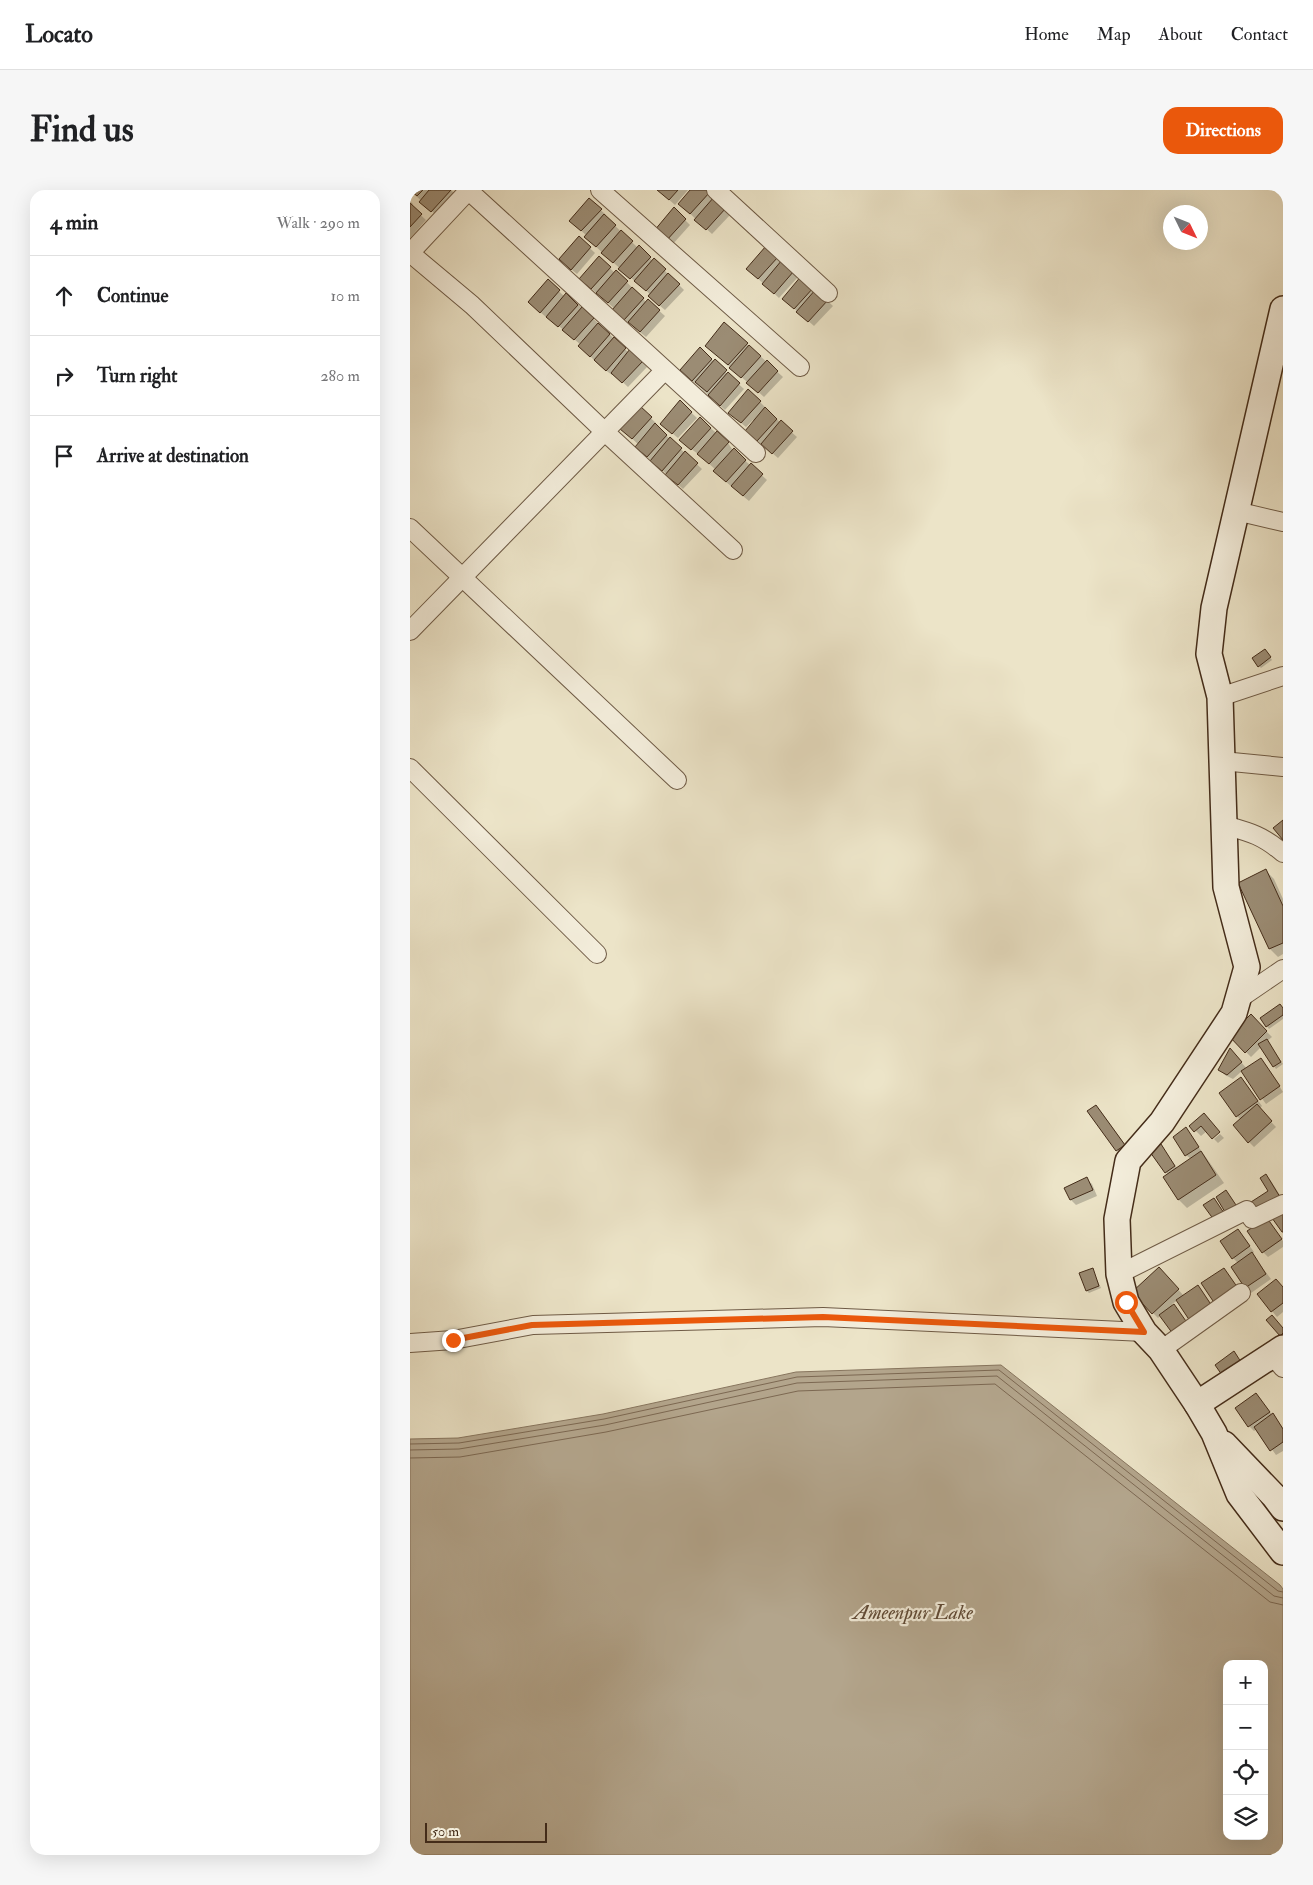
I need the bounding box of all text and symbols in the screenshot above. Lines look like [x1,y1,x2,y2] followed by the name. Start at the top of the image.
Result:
[25,19,93,50] text: Locato
[1024,23,1069,46] text: Home
[1097,23,1131,46] text: Map
[1159,23,1203,46] text: About
[1231,23,1288,46] text: Contact
[1163,107,1283,154] button: Directions
[30,108,134,152] text: Find us
[1163,205,1208,250] north arrow
[50,209,98,236] text: 4 min
[277,213,360,233] text: Walk · 290 m
[50,282,78,310] icon: ahead
[97,284,168,308] text: Continue
[330,286,360,306] text: 10 m
[50,362,78,390] icon: right
[97,364,177,388] text: Turn right
[320,366,360,386] text: 280 m
[50,442,78,470] icon: arrive
[97,444,249,468] text: Arrive at destination
[1115,1291,1138,1314] route start
[442,1329,465,1352] route end
[851,1600,973,1625] water label: Ameenpur Lake
[1223,1660,1268,1840] map controls
[1223,1660,1268,1705] button: +
[1223,1705,1268,1750] button: −
[1223,1750,1268,1795] button: locate
[1223,1795,1268,1840] button: layers
[425,1820,548,1843] scale bar
[432,1823,459,1840] text: 50 m

